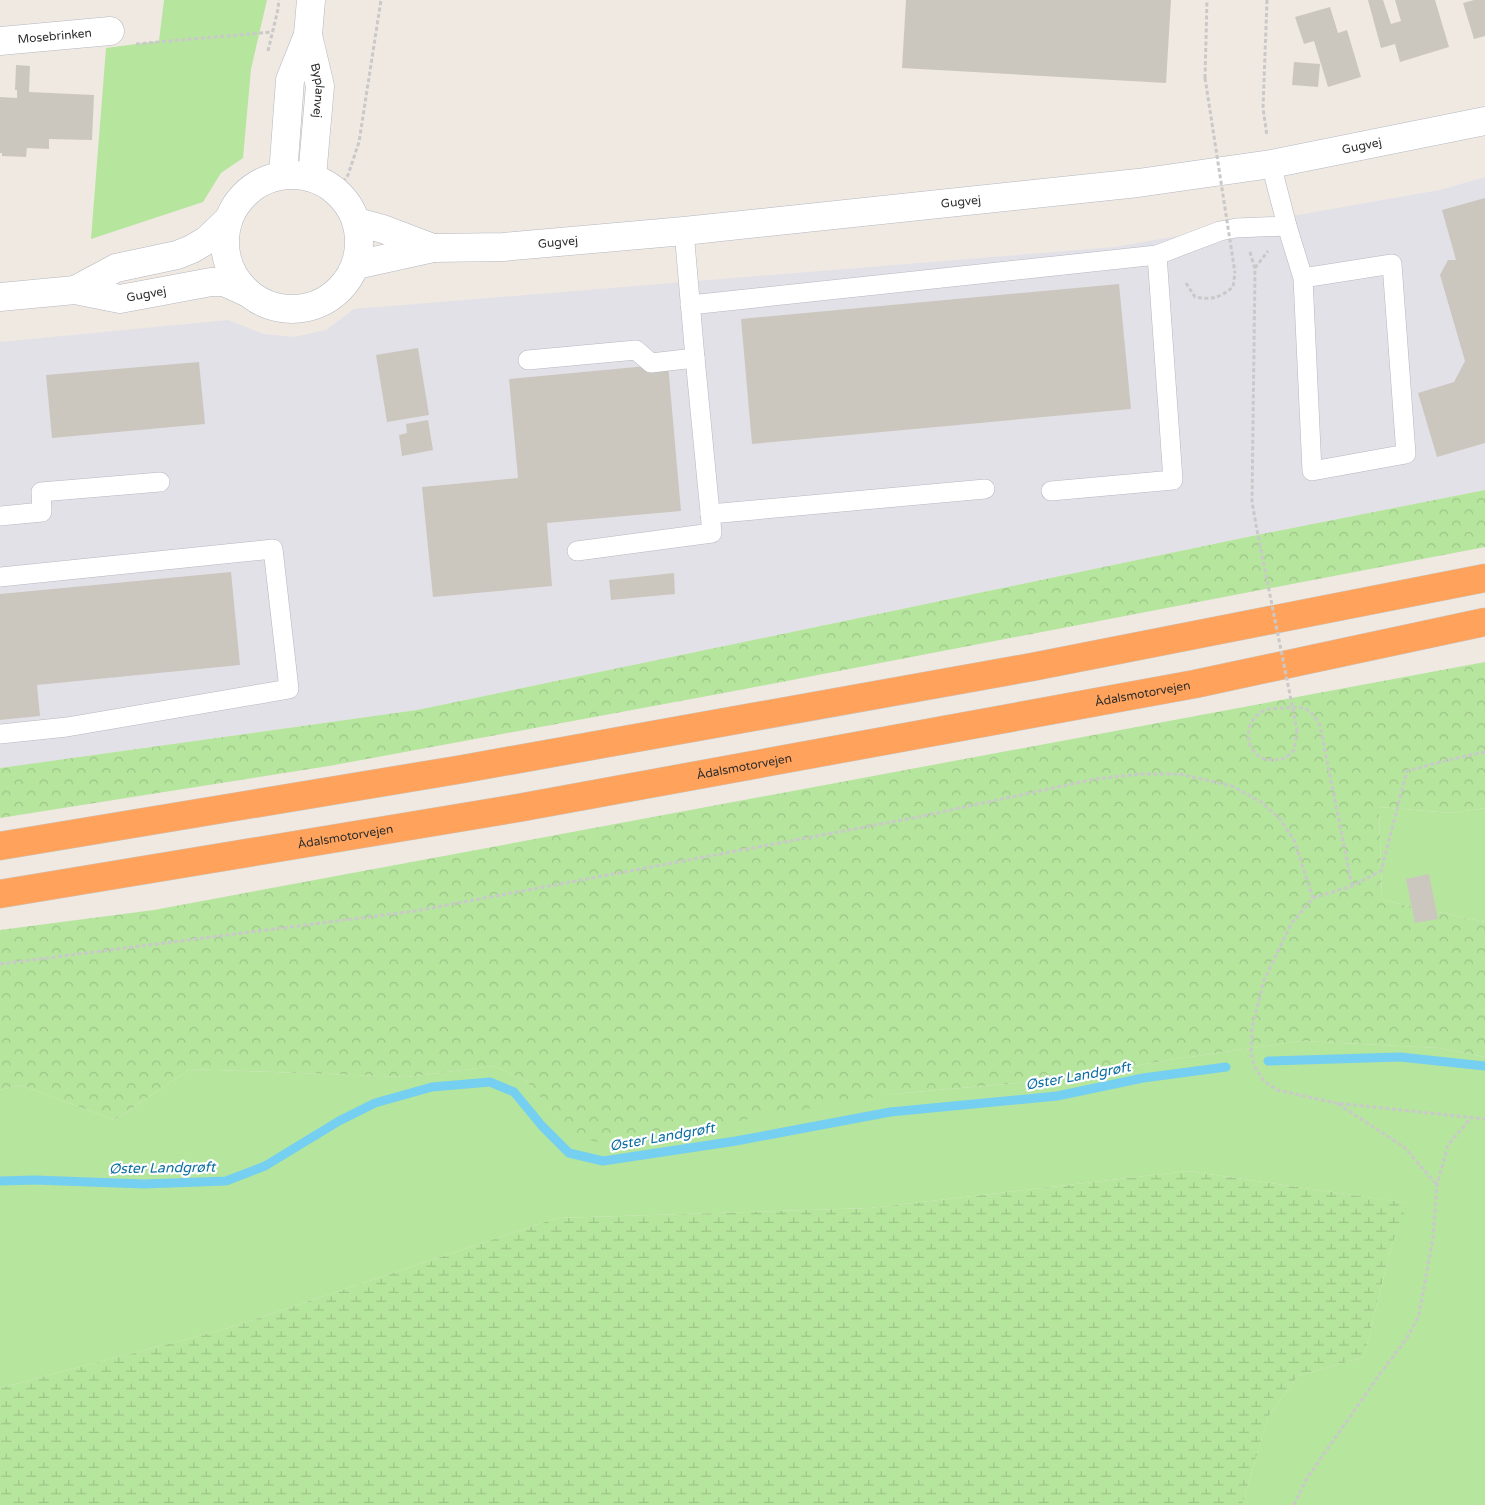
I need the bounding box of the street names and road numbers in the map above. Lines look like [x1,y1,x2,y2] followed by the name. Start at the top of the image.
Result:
[17,26,92,46] street label: Mosebrinken
[308,62,327,119] street label: Byplanvej
[1341,135,1383,157] street label: Gugvej
[940,193,982,211] street label: Gugvej
[537,233,579,251] street label: Gugvej
[125,284,167,305] street label: Gugvej
[1094,678,1191,709] street label: Ådalsmotorvejen
[695,751,793,782] street label: Ådalsmotorvejen
[296,822,394,852] street label: Ådalsmotorvejen

